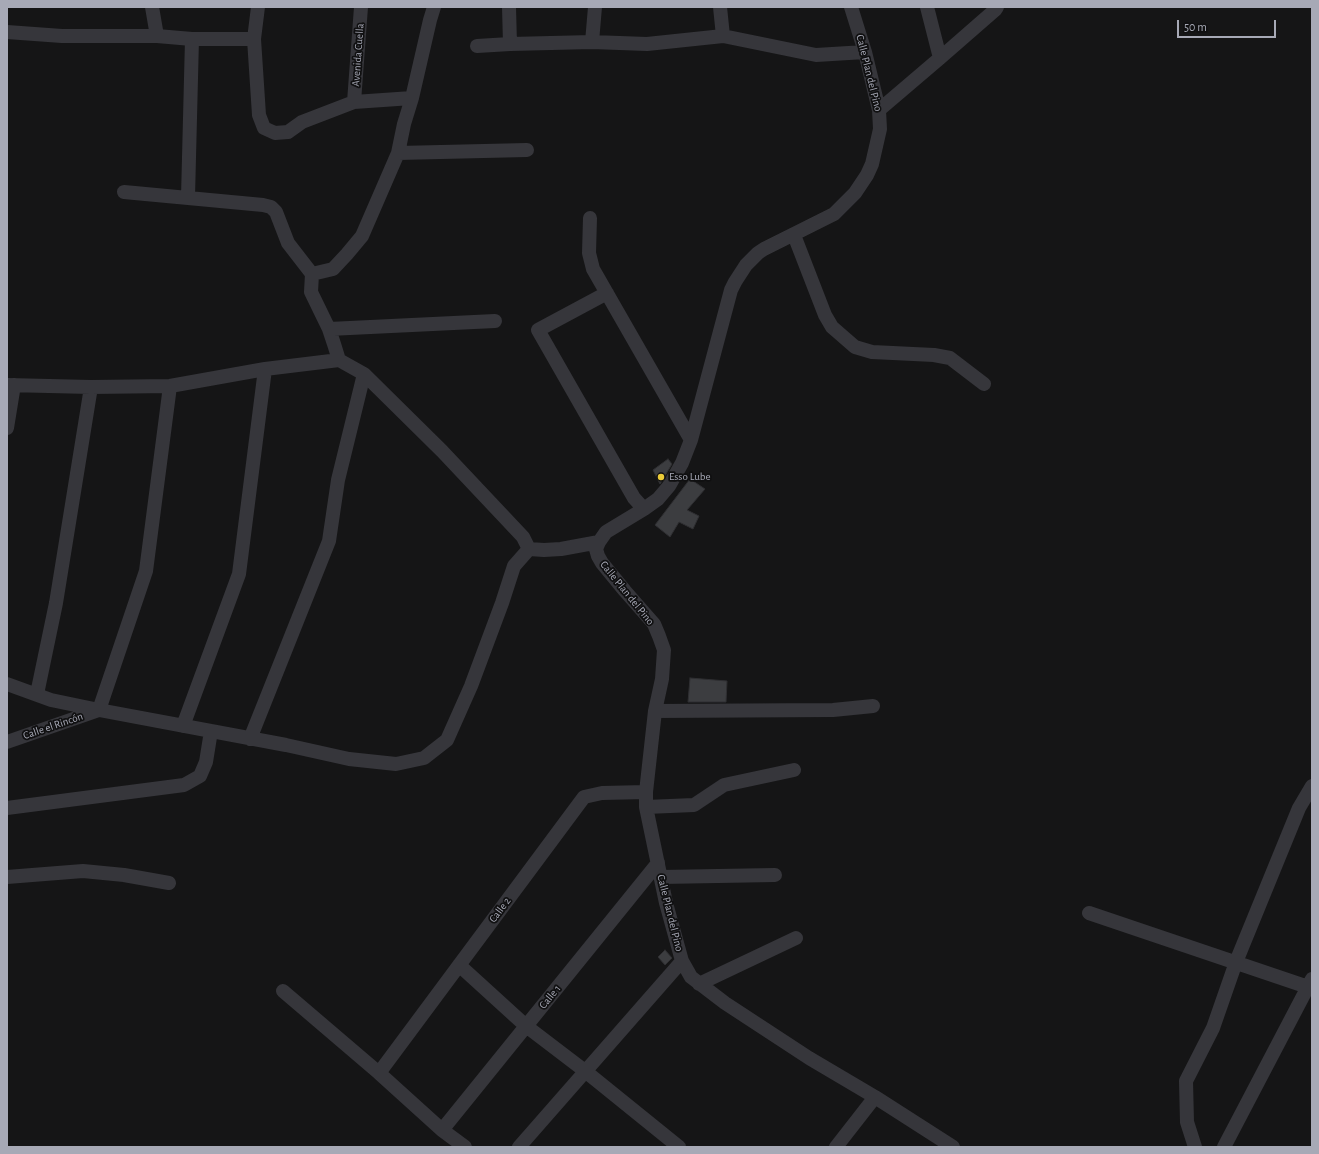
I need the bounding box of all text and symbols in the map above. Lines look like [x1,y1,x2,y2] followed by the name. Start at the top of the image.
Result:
[1179,12,1278,38] scale bar
[1184,21,1207,33] text: 50 m
[349,23,367,87] street label: Avenida Cuella
[853,33,885,113] street label: Calle Plan del Pino
[669,470,711,484] place label: Esso Lube
[656,472,666,482] marker: Esso Lube
[597,558,657,628] street label: Calle Plan del Pino
[21,710,85,742] street label: Calle el Rincón
[654,873,686,953] street label: Calle Plan del Pino
[486,895,514,925] street label: Calle 2
[536,982,564,1012] street label: Calle 1

